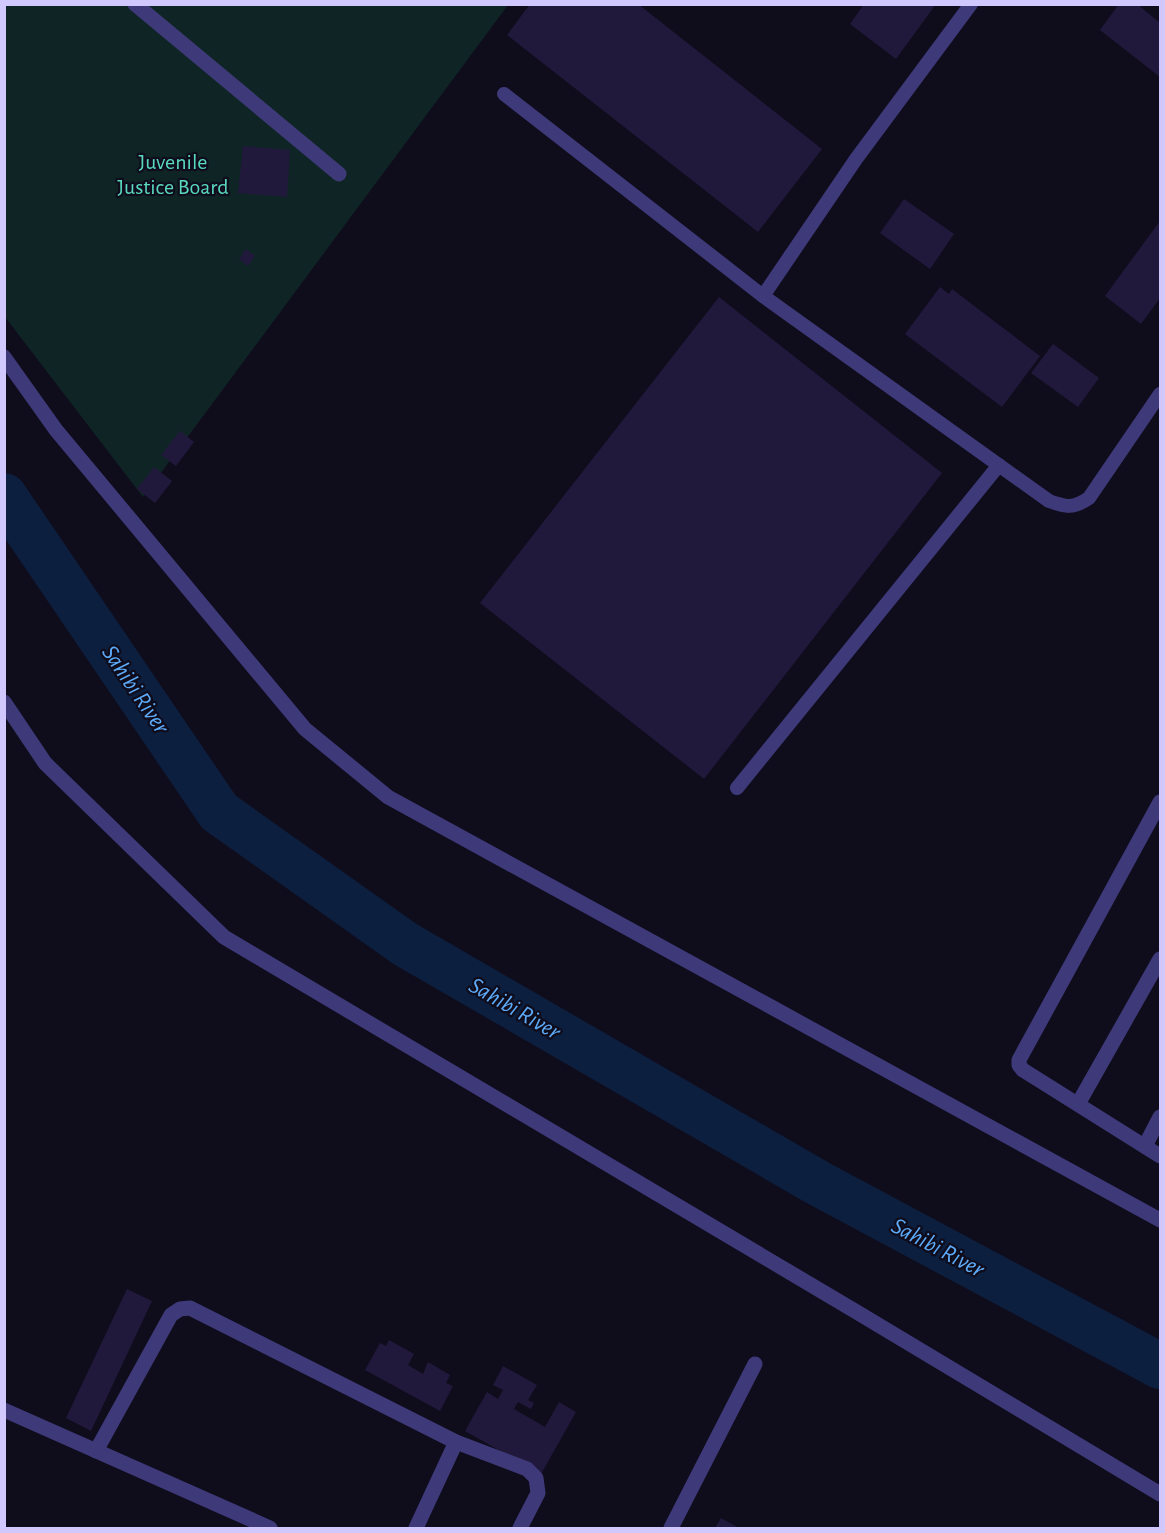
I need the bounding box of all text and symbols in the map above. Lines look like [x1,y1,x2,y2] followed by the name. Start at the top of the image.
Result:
[117,151,229,198] park label: Juvenile Justice Board
[97,641,174,739] water label: Sahibi River
[465,973,565,1045] water label: Sahibi River
[887,1214,989,1283] water label: Sahibi River

